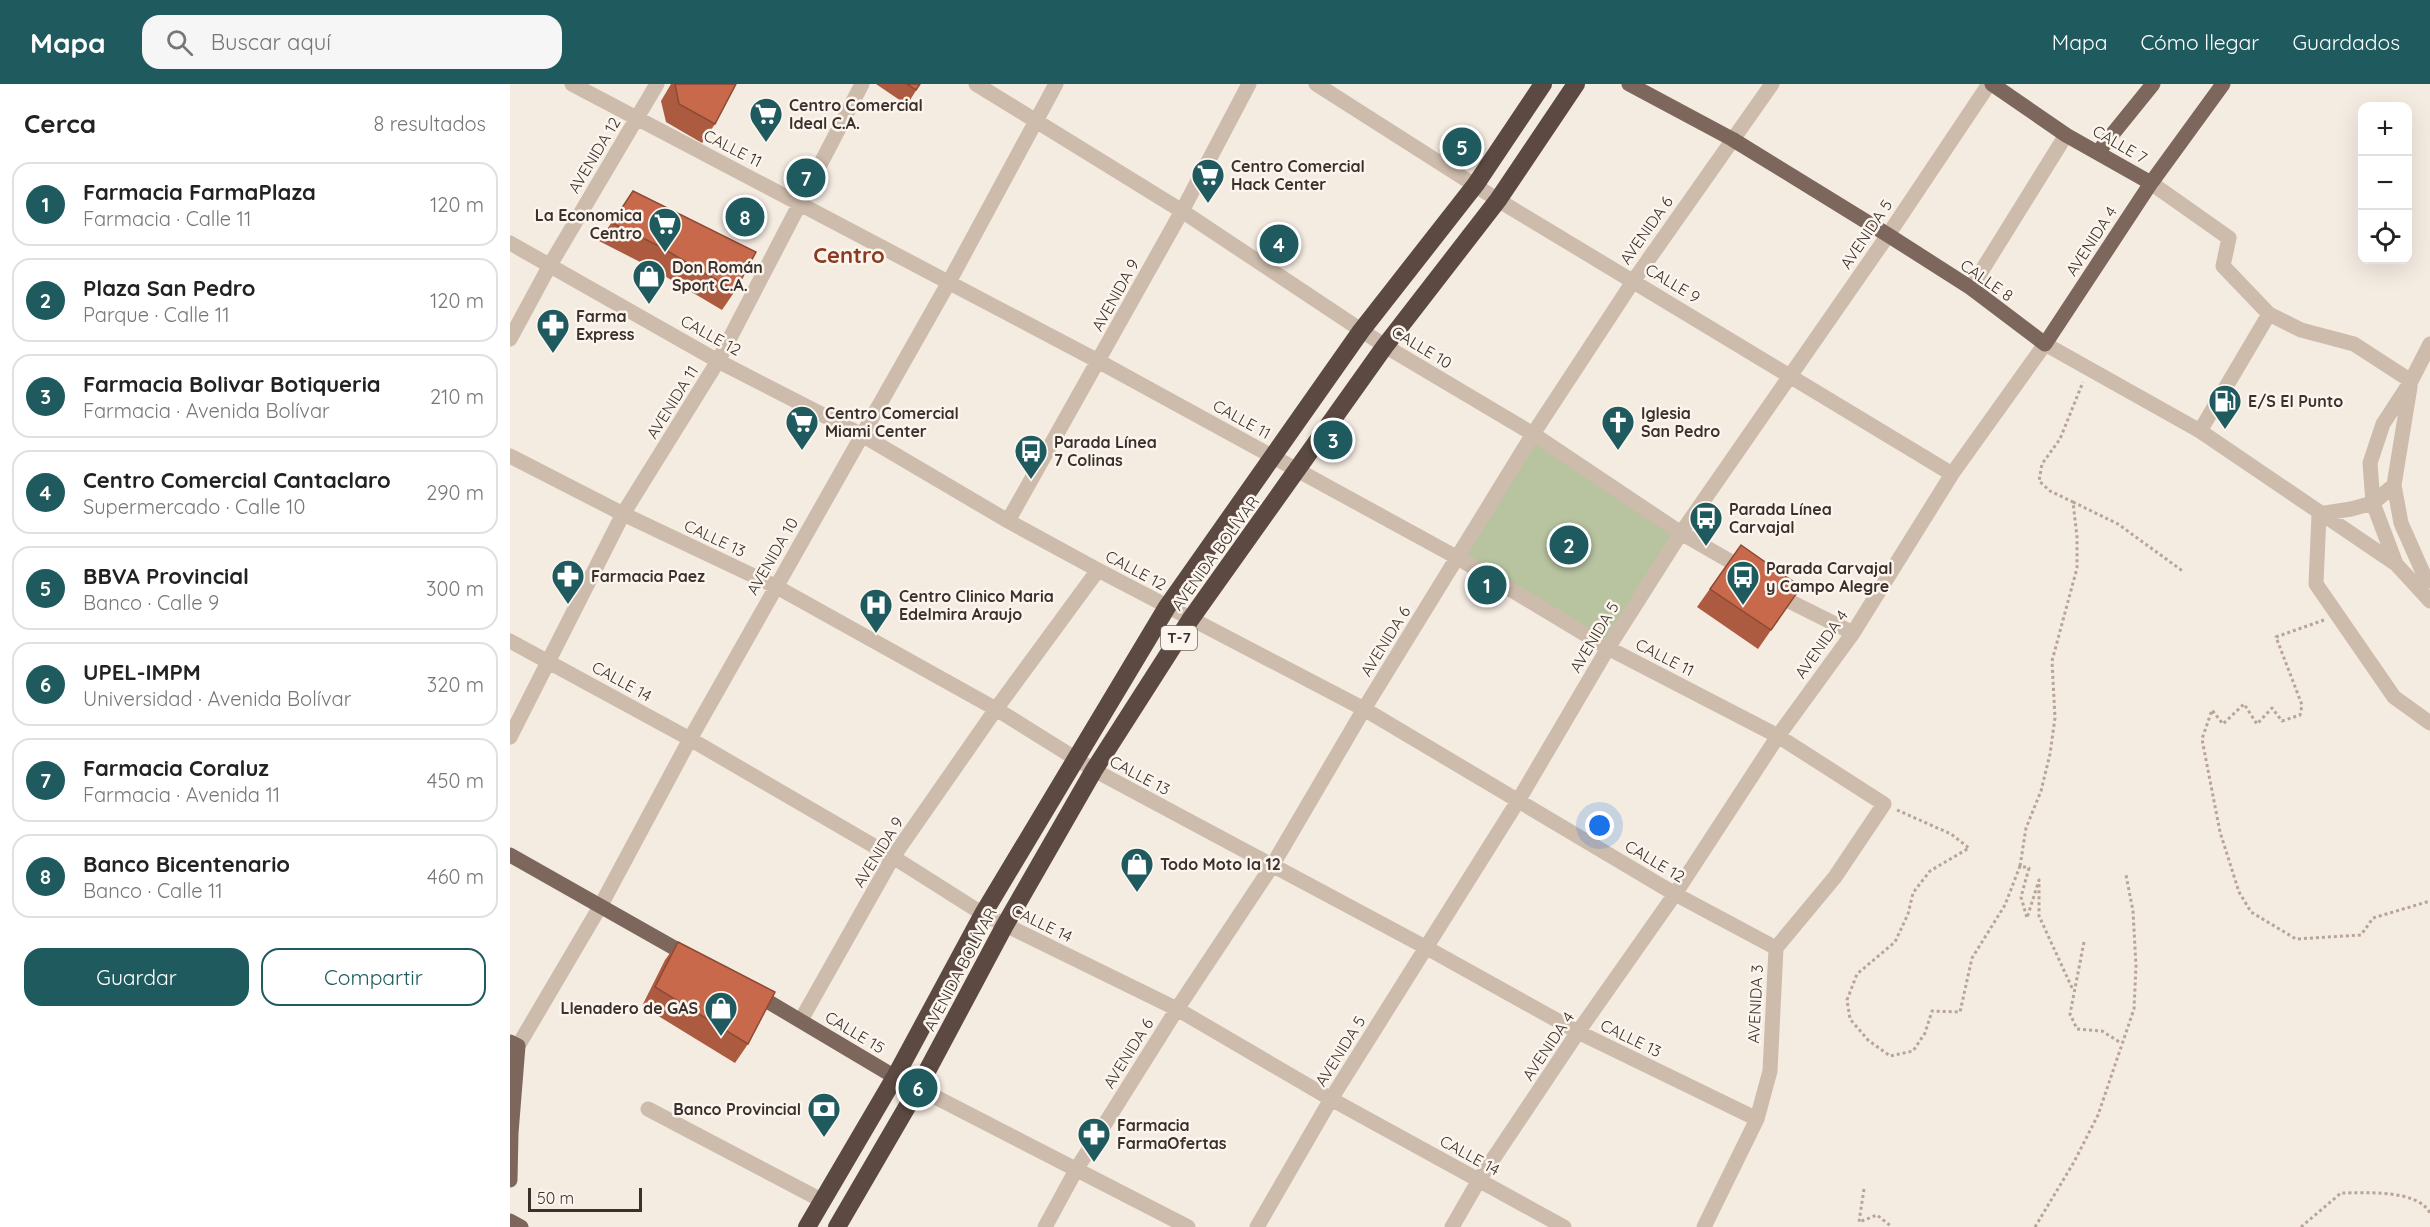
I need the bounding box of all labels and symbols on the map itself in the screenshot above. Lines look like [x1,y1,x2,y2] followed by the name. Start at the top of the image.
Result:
[789,95,923,133] place label: Centro Comercial Ideal C.A.
[748,96,784,143] supermarket icon: Centro Comercial Ideal C.A.
[563,113,625,197] street label: AVENIDA 12
[2089,120,2151,168] street label: CALLE 7
[1442,124,1482,170] pin: 5
[700,125,766,171] street label: CALLE 11
[786,156,826,200] pin: 7
[1231,156,1365,194] place label: Centro Comercial Hack Center
[1190,157,1226,204] supermarket icon: Centro Comercial Hack Center
[1615,192,1677,268] street label: AVENIDA 6
[726,194,764,240] pin: 8
[1836,196,1896,272] street label: AVENIDA 5
[2061,202,2121,280] street label: AVENIDA 4
[535,205,642,243] place label: La Economica Centro
[647,206,683,253] supermarket icon: La Economica Centro
[1260,222,1298,266] pin: 4
[813,241,885,269] district label: Centro
[1087,255,1143,335] street label: AVENIDA 9
[1957,255,2017,305] street label: CALLE 8
[672,257,763,295] place label: Don Román Sport C.A.
[631,258,667,305] shop icon: Don Román Sport C.A.
[1642,259,1704,307] street label: CALLE 9
[576,306,635,344] place label: Farma Express
[535,307,571,354] pharmacy icon: Farma Express
[677,310,745,360] street label: CALLE 12
[1388,321,1456,373] street label: CALLE 10
[642,362,702,442] street label: AVENIDA 11
[2207,383,2243,430] fuel station icon: E/S El Punto
[2248,391,2343,411] place label: E/S El Punto
[1210,395,1274,443] street label: CALLE 11
[825,403,959,441] place label: Centro Comercial Miami Center
[1641,403,1720,441] place label: Iglesia San Pedro
[784,404,820,451] supermarket icon: Centro Comercial Miami Center
[1600,404,1636,451] church icon: Iglesia San Pedro
[1314,418,1352,462] pin: 3
[1054,432,1157,470] place label: Parada Línea 7 Colinas
[1013,433,1049,480] bus stop icon: Parada Línea 7 Colinas
[1167,492,1263,614] street label: AVENIDA BOLÍVAR
[1729,499,1832,537] place label: Parada Línea Carvajal
[1688,500,1724,547] bus stop icon: Parada Línea Carvajal
[742,514,802,598] street label: AVENIDA 10
[681,515,749,561] street label: CALLE 13
[1550,522,1588,568] pin: 2
[1102,546,1170,594] street label: CALLE 12
[550,558,586,605] pharmacy icon: Farmacia Paez
[1766,558,1893,596] place label: Parada Carvajal y Campo Alegre
[1725,559,1761,606] bus stop icon: Parada Carvajal y Campo Alegre
[1468,562,1506,608] pin: 1
[591,566,705,586] place label: Farmacia Paez
[899,586,1054,624] place label: Centro Clinico Maria Edelmira Araujo
[858,587,894,634] hospital icon: Centro Clinico Maria Edelmira Araujo
[1565,598,1623,676] street label: AVENIDA 5
[1356,602,1415,680] street label: AVENIDA 6
[1790,606,1852,682] street label: AVENIDA 4
[1161,626,1197,650] road number: T-7
[1632,634,1698,680] street label: CALLE 11
[589,656,655,706] street label: CALLE 14
[1106,751,1174,799] street label: CALLE 13
[1585,811,1614,840] your location
[848,813,908,891] street label: AVENIDA 9
[1622,835,1689,887] street label: CALLE 12
[1119,846,1155,893] shop icon: Todo Moto la 12
[1160,854,1281,874] place label: Todo Moto la 12
[1008,900,1076,946] street label: CALLE 14
[919,904,1001,1034] street label: AVENIDA BOLÍVAR
[1743,964,1767,1044] street label: AVENIDA 3
[703,990,739,1037] shop icon: Llenadero de GAS
[560,998,698,1018] place label: Llenadero de GAS
[822,1006,888,1058] street label: CALLE 15
[1518,1008,1578,1084] street label: AVENIDA 4
[1311,1012,1369,1090] street label: AVENIDA 5
[1099,1014,1158,1092] street label: AVENIDA 6
[1597,1015,1665,1061] street label: CALLE 13
[898,1066,938,1110] pin: 6
[806,1091,842,1138] bank icon: Banco Provincial
[673,1099,801,1119] place label: Banco Provincial
[1117,1115,1227,1153] place label: Farmacia FarmaOfertas
[1076,1116,1112,1163] pharmacy icon: Farmacia FarmaOfertas
[1437,1130,1503,1180] street label: CALLE 14
[528,1185,642,1212] scale bar

